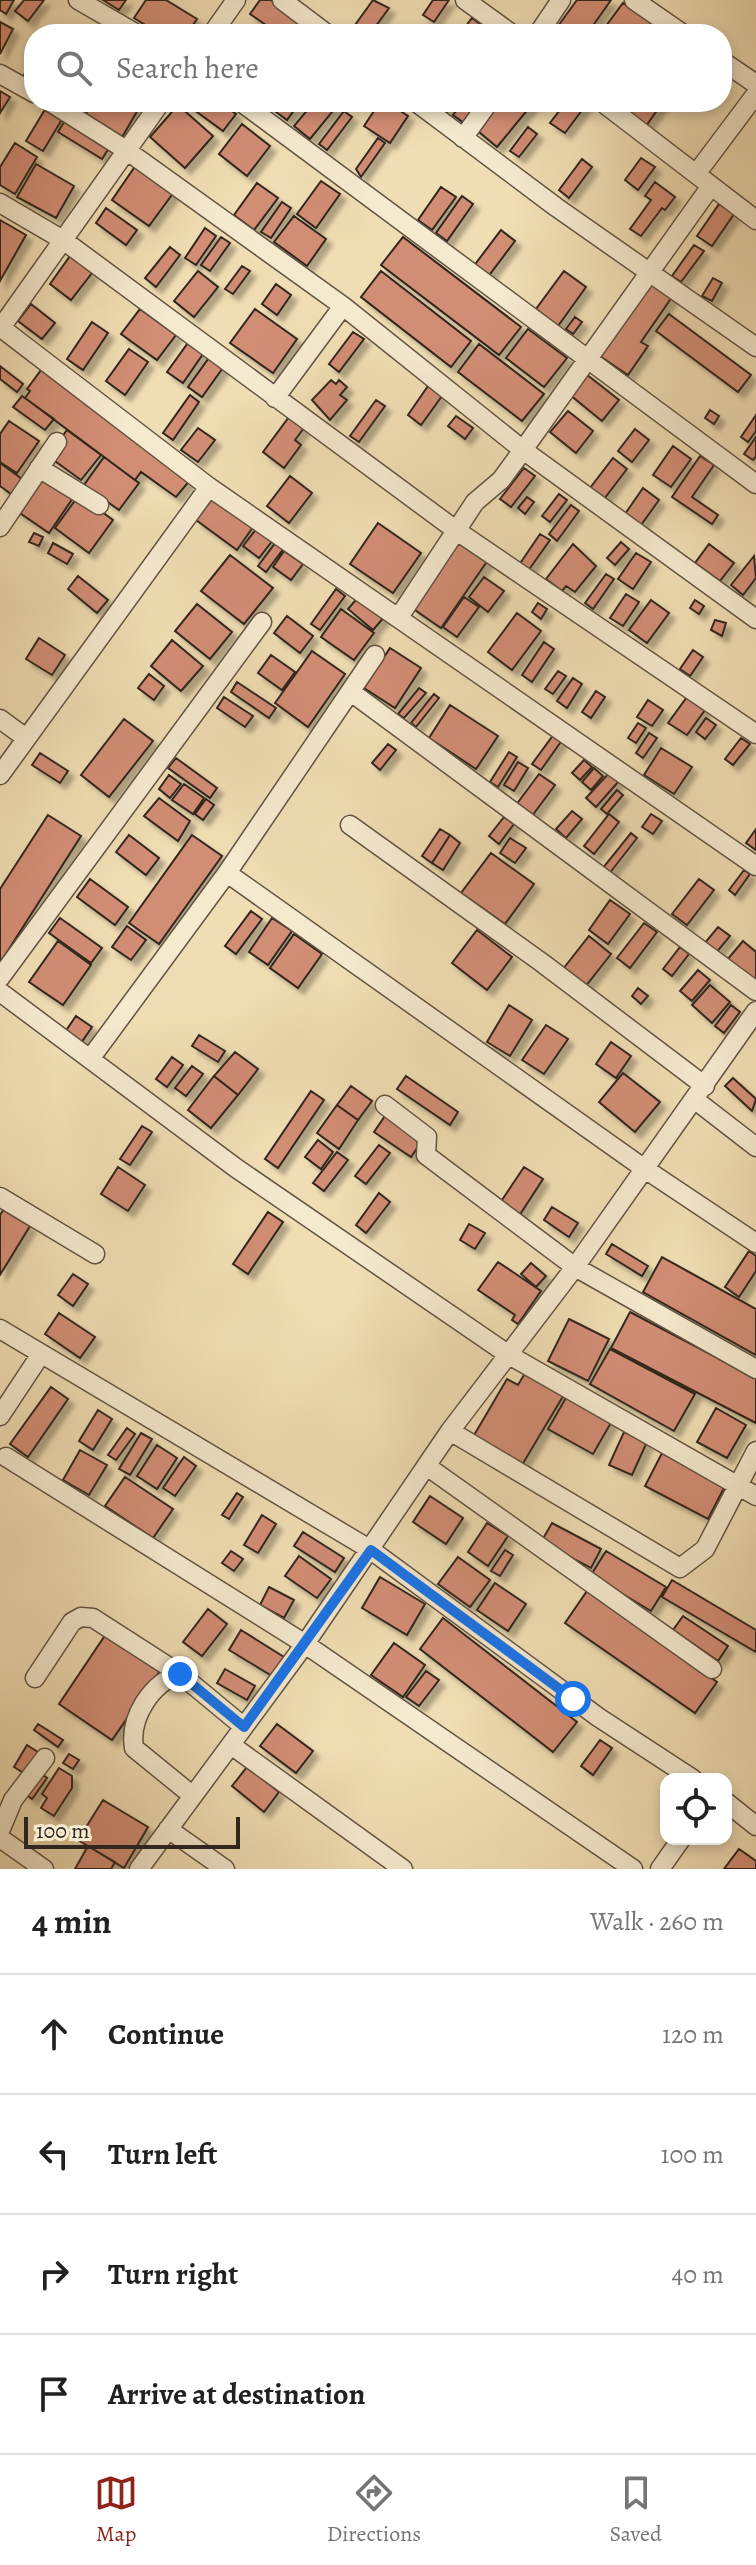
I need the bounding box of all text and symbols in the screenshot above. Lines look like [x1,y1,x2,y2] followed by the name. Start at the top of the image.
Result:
[24,24,732,112] search box
[52,46,96,90] icon: search
[116,48,259,88] text: Search here
[162,1656,198,1692] route end
[555,1681,591,1717] route start
[660,1773,732,1845] map controls
[660,1773,732,1845] button: locate
[24,1813,240,1849] scale bar
[36,1816,90,1846] text: 100 m
[32,1898,111,1945] text: 4 min
[590,1904,724,1939] text: Walk · 260 m
[32,2012,76,2056] icon: ahead
[108,2014,224,2054] text: Continue
[662,2017,724,2052] text: 120 m
[32,2132,76,2176] icon: left
[108,2134,217,2174] text: Turn left
[661,2137,724,2172] text: 100 m
[32,2252,76,2296] icon: right
[108,2254,238,2294] text: Turn right
[672,2257,724,2292] text: 40 m
[32,2372,76,2416] icon: arrive
[108,2374,365,2414] text: Arrive at destination
[94,2471,138,2549] tab: Map
[327,2471,421,2549] tab: Directions
[610,2471,662,2549] tab: Saved

